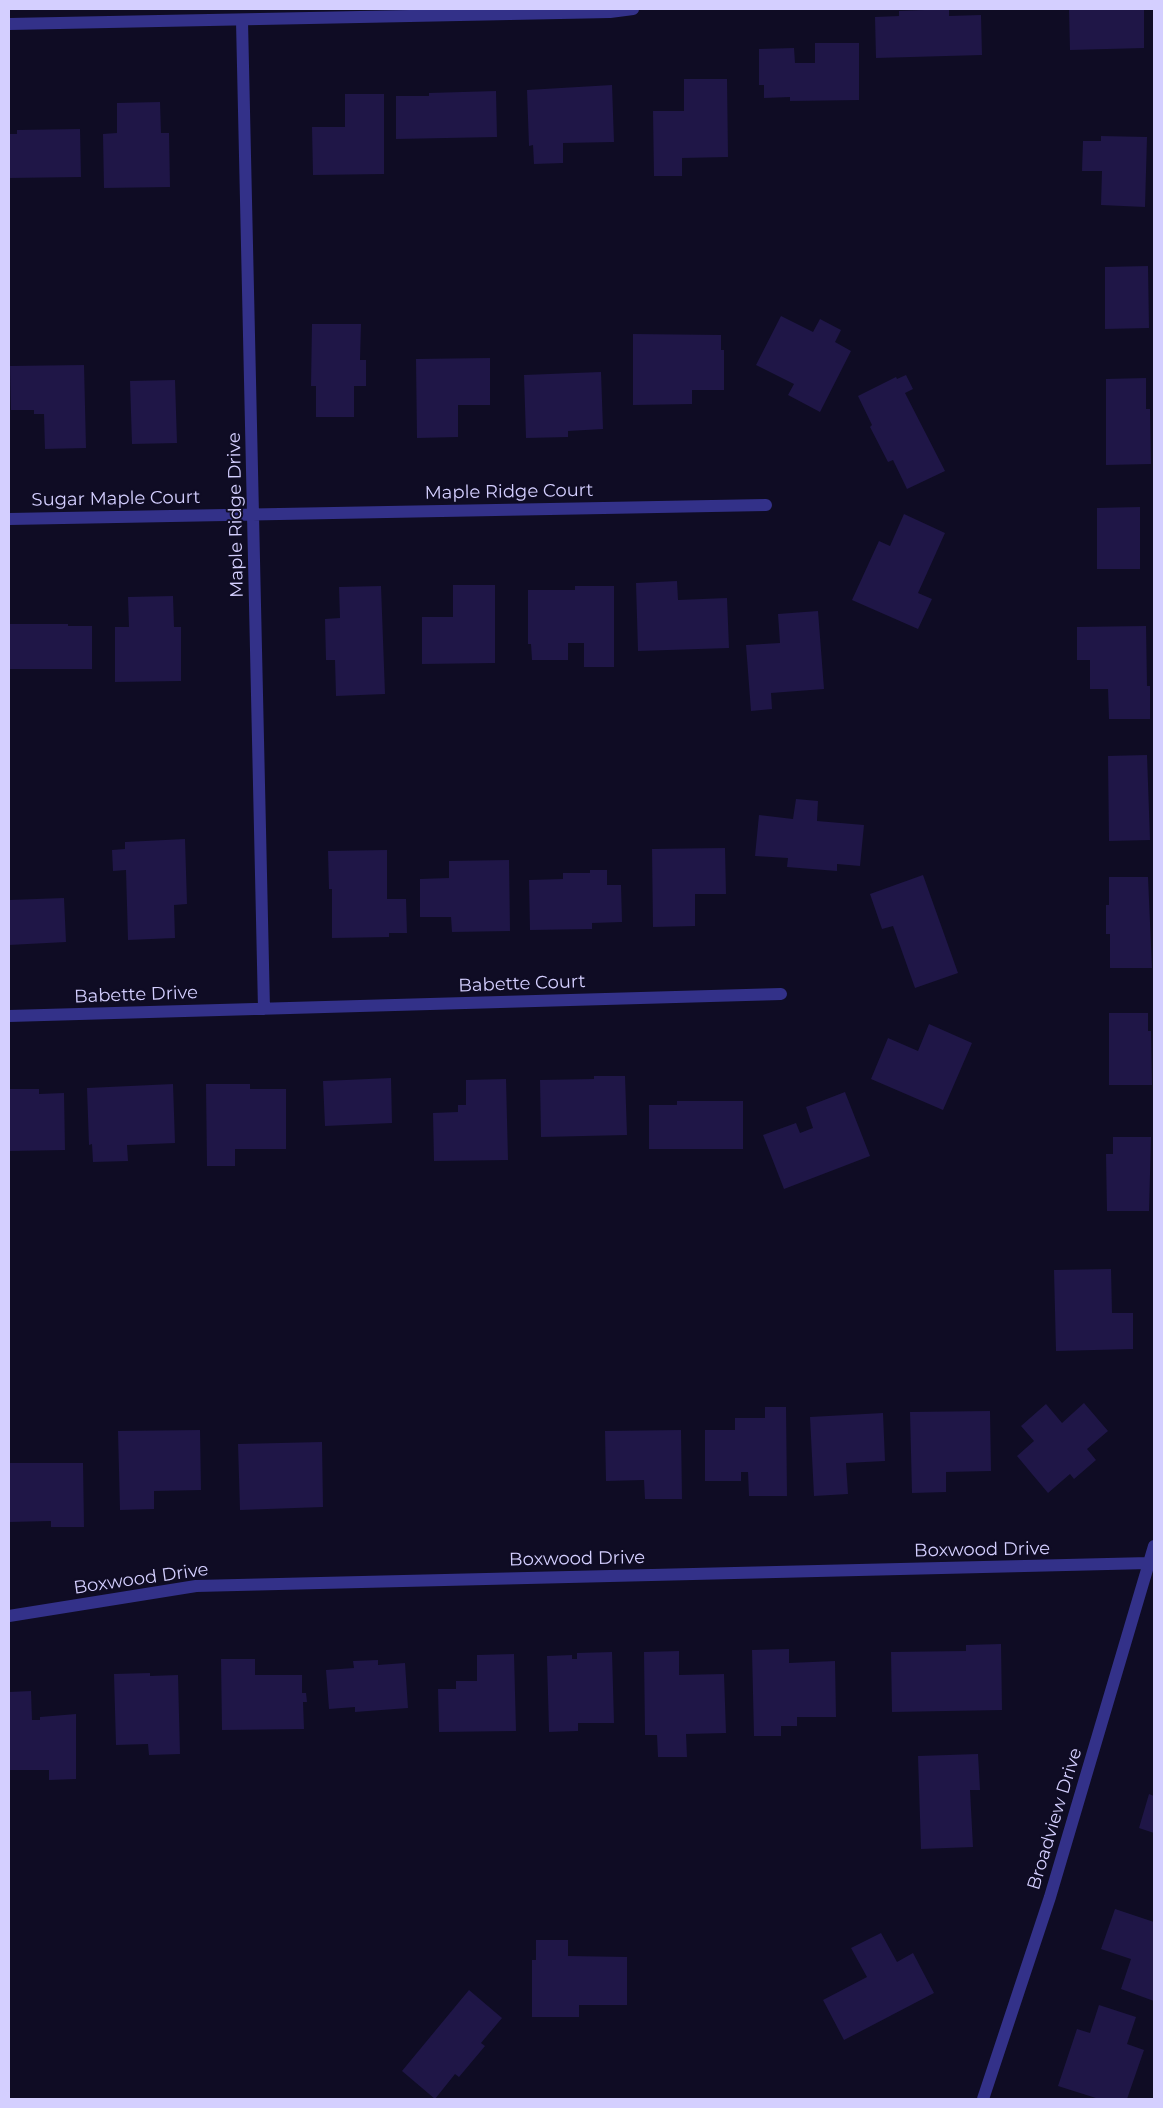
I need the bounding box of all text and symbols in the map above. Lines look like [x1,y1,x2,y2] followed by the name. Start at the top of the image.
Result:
[224,432,248,598] street label: Maple Ridge Drive
[424,480,594,504] street label: Maple Ridge Court
[31,487,201,511] street label: Sugar Maple Court
[458,971,586,997] street label: Babette Court
[74,982,198,1008] street label: Babette Drive
[914,1538,1050,1562] street label: Boxwood Drive
[509,1547,645,1571] street label: Boxwood Drive
[72,1559,210,1599] street label: Boxwood Drive
[1023,1745,1087,1893] street label: Broadview Drive

